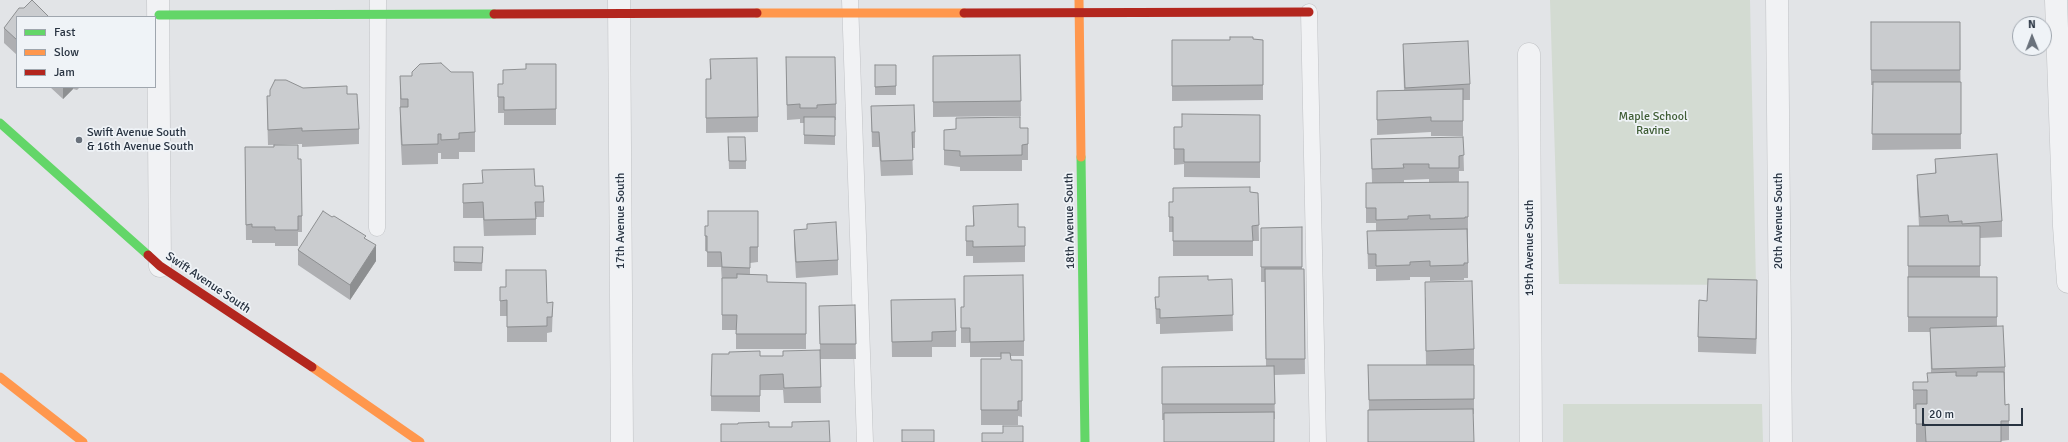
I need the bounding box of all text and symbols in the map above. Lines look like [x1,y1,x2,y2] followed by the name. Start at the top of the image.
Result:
[16,16,156,88] legend
[2012,16,2052,56] north arrow
[2028,18,2036,31] text: N
[54,25,75,40] text: Fast
[54,45,79,60] text: Slow
[54,65,75,80] text: Jam
[1618,110,1688,138] park label: Maple School Ravine
[87,126,194,154] place label: Swift Avenue South & 16th Avenue South
[74,135,84,145] marker: Swift Avenue South & 16th Avenue South
[614,173,628,269] street label: 17th Avenue South
[1062,173,1078,269] street label: 18th Avenue South
[1772,173,1786,269] street label: 20th Avenue South
[1523,200,1537,296] street label: 19th Avenue South
[163,249,253,317] street label: Swift Avenue South
[1924,400,2025,426] scale bar
[1929,407,1954,422] text: 20 m

